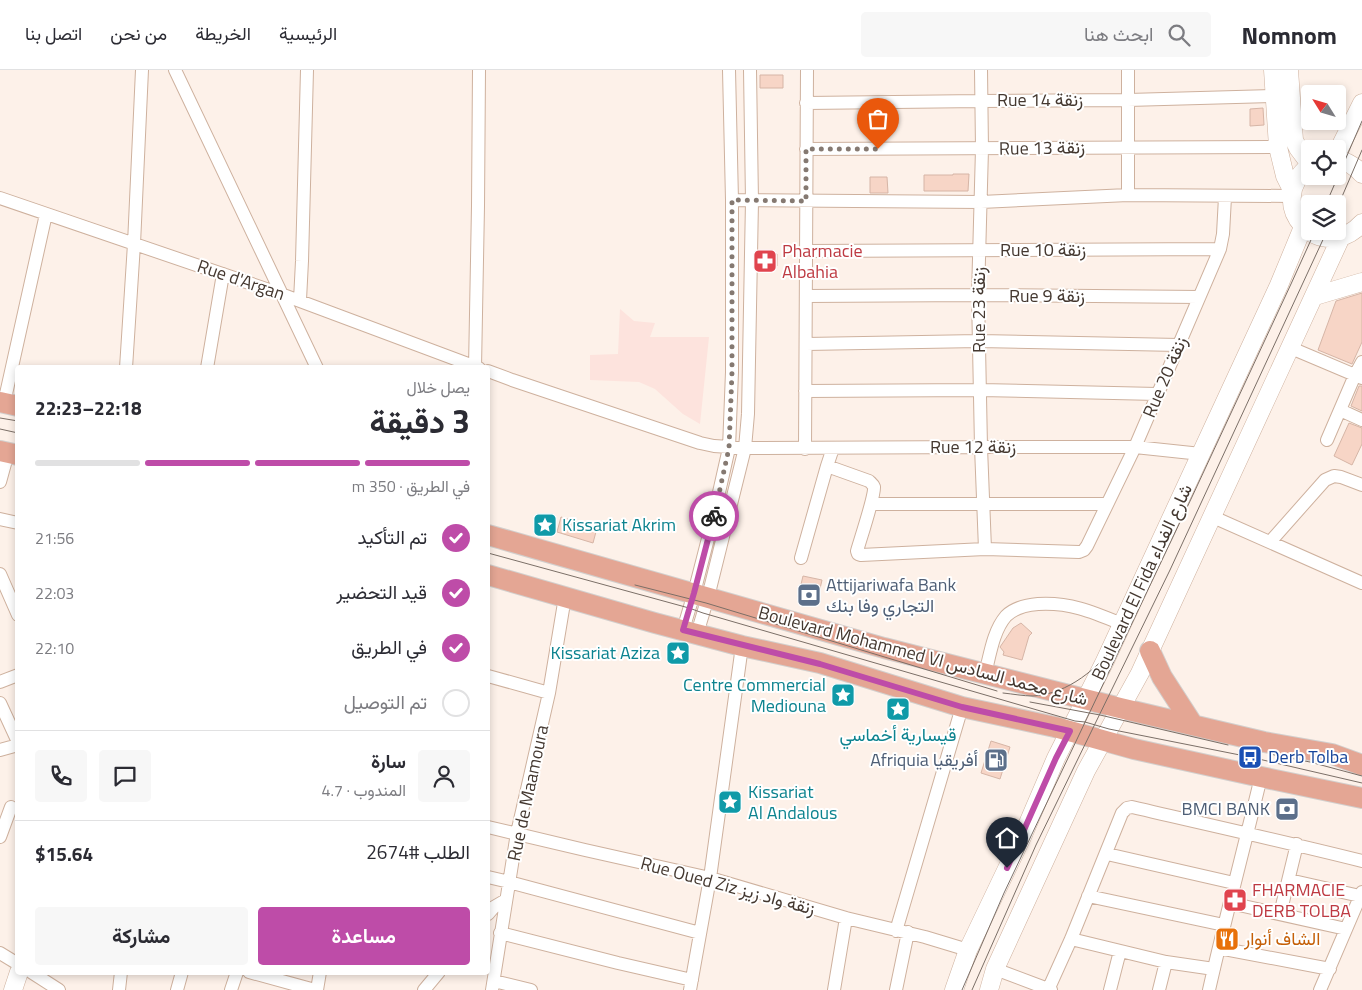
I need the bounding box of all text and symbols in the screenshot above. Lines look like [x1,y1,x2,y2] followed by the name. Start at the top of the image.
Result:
[861,12,1211,57] search box
[1241,17,1337,53] text: Nomnom
[1084,19,1153,48] text: ابحث هنا
[25,20,82,47] text: اتصل بنا
[110,20,167,47] text: من نحن
[195,20,251,47] text: الخريطة
[279,20,337,47] text: الرئيسية
[1165,21,1193,49] icon: search
[1301,85,1346,130] north arrow
[1301,85,1346,240] map controls
[997,86,1083,113] street label: Rue 14 زنقة
[857,98,899,149] pin
[864,105,892,133] icon: bag
[999,133,1085,162] street label: Rue 13 زنقة
[1301,140,1346,185] button: locate
[1301,195,1346,240] button: layers
[1000,236,1086,263] street label: Rue 10 زنقة
[782,237,863,285] place label: Pharmacie Albahia
[752,248,778,274] pharmacy icon: Pharmacie Albahia
[194,252,289,307] street label: Rue d'Argan
[965,267,992,353] street label: Rue 23 زنقة
[1009,282,1085,309] street label: Rue 9 زنقة
[1135,332,1194,422] street label: Rue 20 زنقة
[406,375,470,399] text: يصل خلال
[35,393,142,422] text: 22:18–22:23
[370,397,470,445] text: 3 دقيقة
[930,433,1016,460] street label: Rue 12 زنقة
[352,474,470,498] text: في الطريق · 350 m
[1084,479,1199,684] street label: Boulevard El Fida شارع الفداء
[689,491,739,541] courier
[700,502,728,530] icon: bike
[562,511,676,538] place label: Kissariat Akrim
[532,512,558,538] place icon: Kissariat Akrim
[357,522,427,551] text: تم التأكيد
[442,524,470,552] icon: check
[35,526,74,550] text: 21:56
[826,571,957,621] place label: Attijariwafa Bank التجاري وفا بنك
[336,577,427,606] text: قيد التحضير
[442,579,470,607] icon: check
[35,581,74,605] text: 22:03
[796,582,822,608] bank icon: Attijariwafa Bank التجاري وفا بنك
[755,598,1091,713] street label: Boulevard Mohammed VI شارع محمد السادس
[351,632,427,661] text: في الطريق
[442,634,470,662] icon: check
[35,636,74,660] text: 22:10
[551,639,660,666] place label: Kissariat Aziza
[665,640,691,666] place icon: Kissariat Aziza
[683,671,826,719] place label: Centre Commercial Mediouna
[830,682,856,708] place icon: Centre Commercial Mediouna
[344,687,427,716] text: تم التوصيل
[885,696,911,722] place icon: قيسارية أخماسي
[840,721,956,750] place label: قيسارية أخماسي
[500,722,555,864] street label: Rue de Maamoura
[1268,743,1348,770] place label: Derb Tolba
[1237,744,1263,770] bus stop icon: Derb Tolba
[371,746,406,775] text: سارة
[870,746,978,773] place label: Afriquia أفريقيا
[983,747,1009,773] fuel station icon: Afriquia أفريقيا
[35,750,87,802] button: phone
[99,750,151,802] button: chat
[418,750,470,802] button: person
[322,778,406,802] text: المندوب · 4.7
[748,778,837,826] place label: Kissariat Al Andalous
[717,789,743,815] place icon: Kissariat Al Andalous
[1182,795,1270,822] place label: BMCI BANK
[1274,796,1300,822] bank icon: BMCI BANK
[986,817,1028,868] pin
[993,824,1021,852] icon: home
[366,837,470,866] text: الطلب #2674
[35,839,93,868] text: $15.64
[638,849,818,922] street label: Rue Oued Ziz زنقة واد زيز
[1252,876,1351,924] place label: FHARMACIE DERB TOLBA
[1222,887,1248,913] pharmacy icon: FHARMACIE DERB TOLBA
[35,907,248,965] button: مشاركة
[258,907,470,965] button: مساعدة
[1243,925,1320,952] place label: الشاف أنوار
[1214,926,1240,952] restaurant icon: الشاف أنوار

